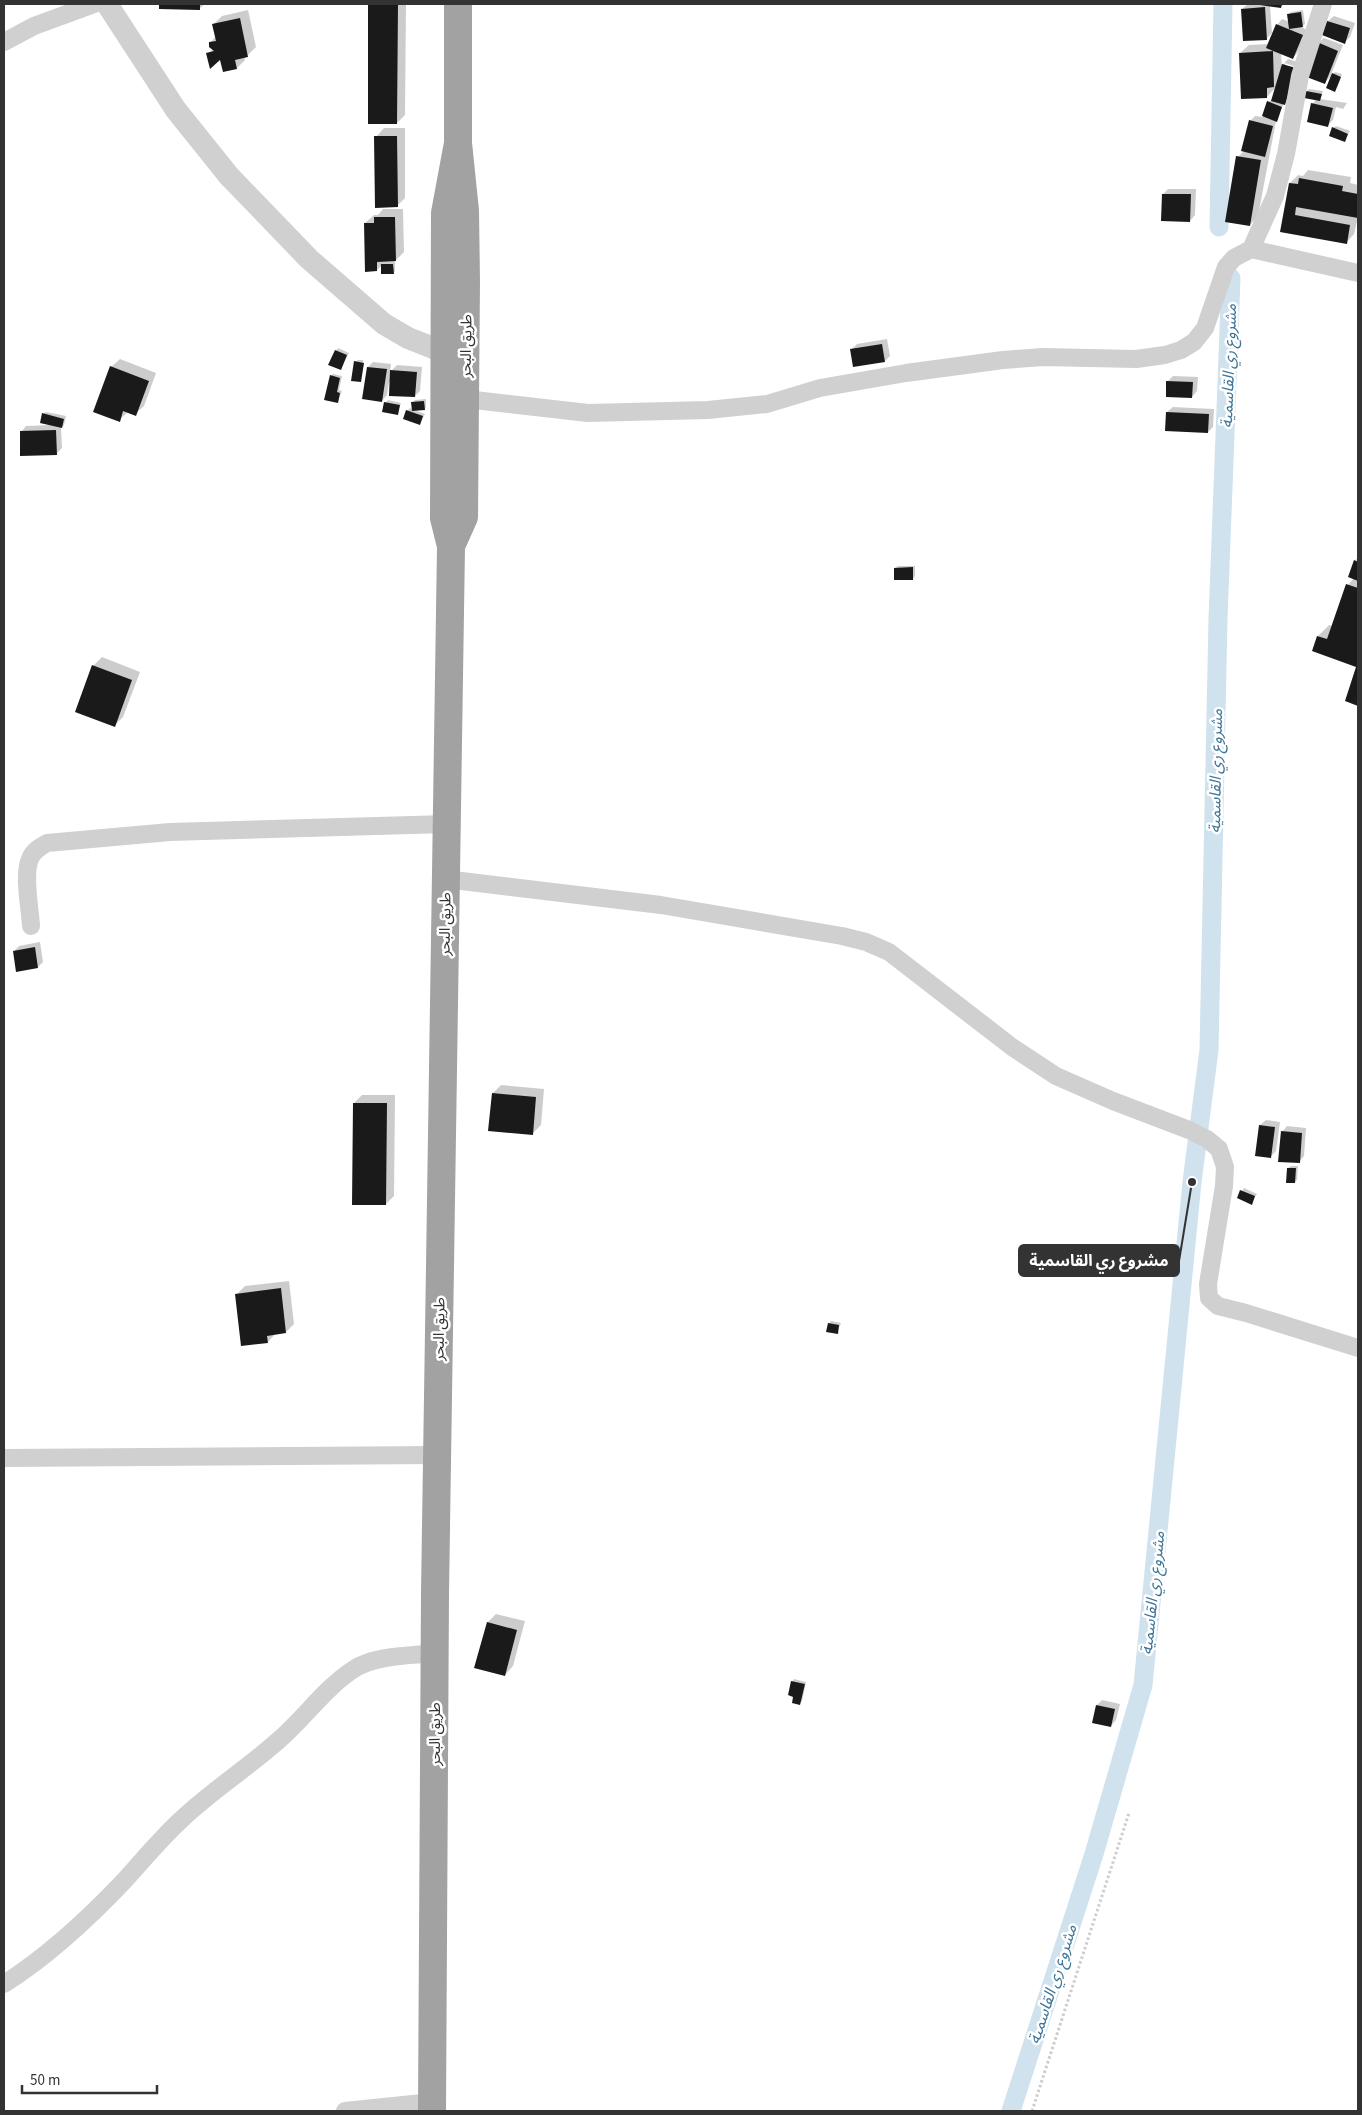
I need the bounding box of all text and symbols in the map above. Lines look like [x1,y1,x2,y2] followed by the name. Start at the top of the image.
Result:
[1216,303,1244,429] water label: مشروع ري القاسمية
[455,314,478,379] street label: طريق البحر
[1204,708,1230,833] water label: مشروع ري القاسمية
[434,892,457,957] street label: طريق البحر
[1019,1245,1179,1276] callout: مشروع ري القاسمية
[1029,1250,1169,1274] text: مشروع ري القاسمية
[428,1297,451,1362] street label: طريق البحر
[1136,1530,1172,1656] water label: مشروع ري القاسمية
[425,1702,446,1767] street label: طريق البحر
[1023,1921,1084,2047] water label: مشروع ري القاسمية
[22,2062,158,2094] scale bar
[30,2070,60,2091] text: 50 m

